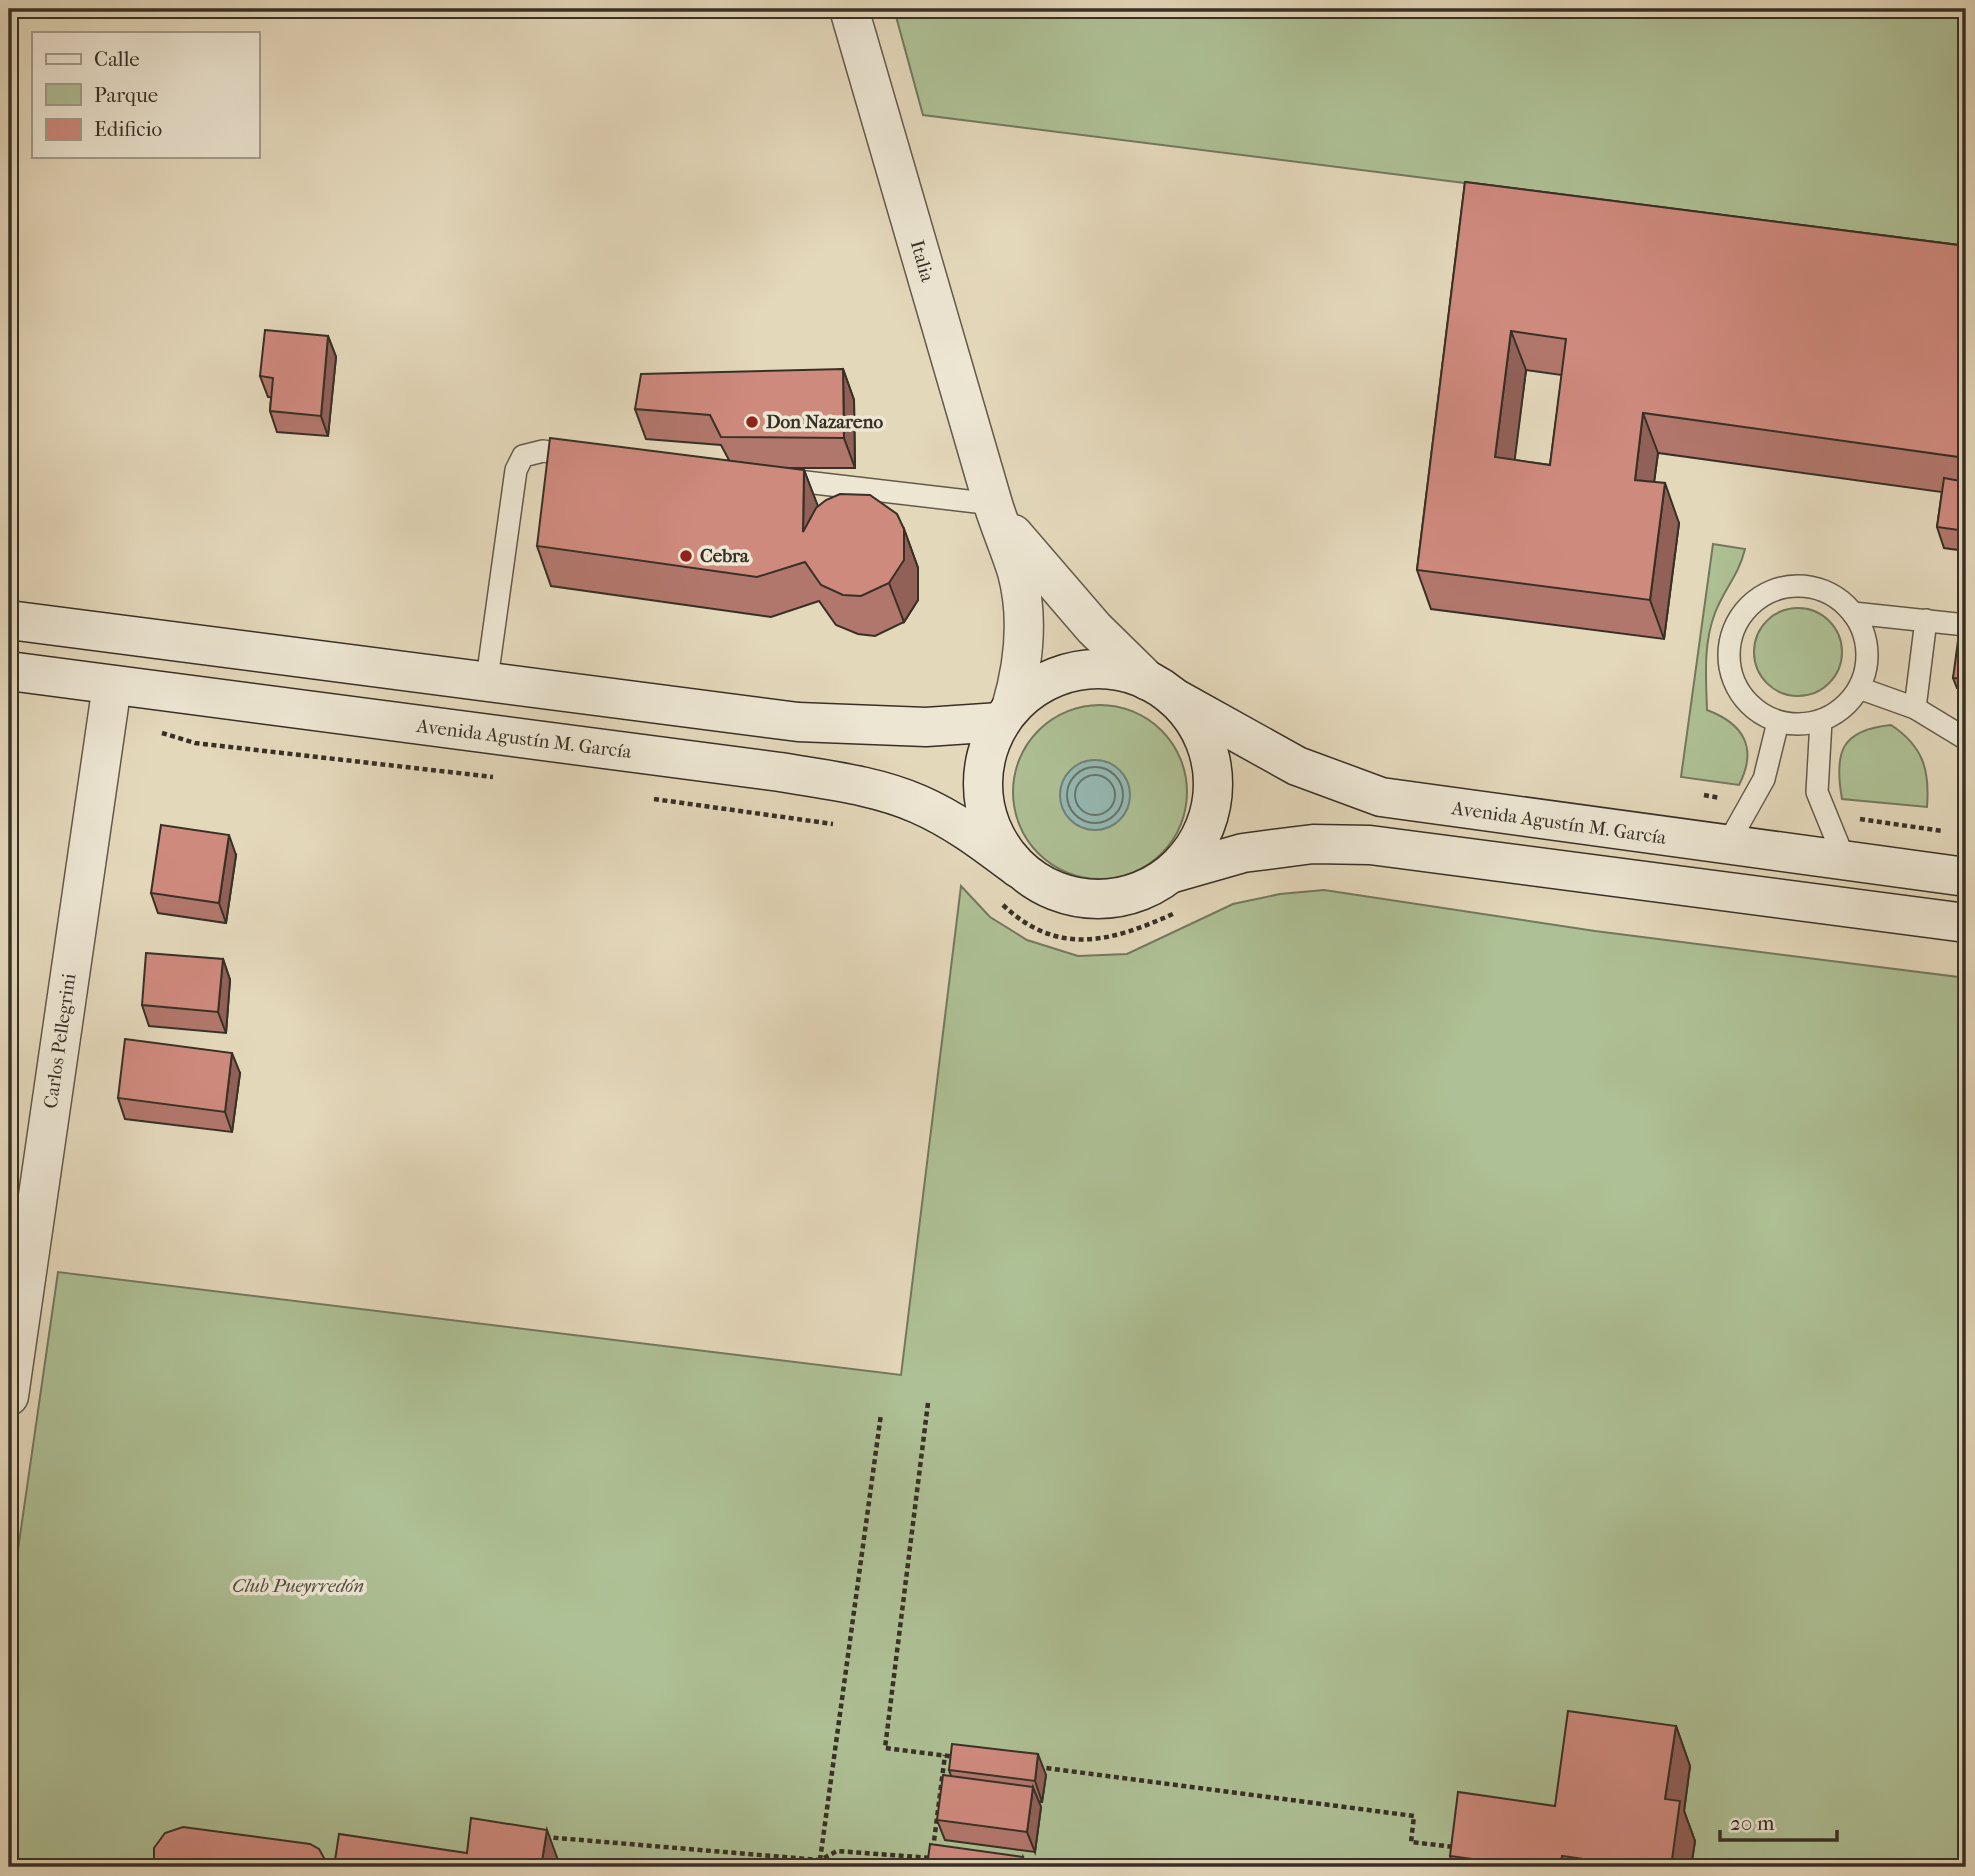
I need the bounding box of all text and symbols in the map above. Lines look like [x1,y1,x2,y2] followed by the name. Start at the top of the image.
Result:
[32,32,259,158] legend
[94,47,140,71] text: Calle
[94,83,158,107] text: Parque
[94,117,162,141] text: Edificio
[906,238,938,285] street label: Italia
[766,411,883,433] place label: Don Nazareno
[744,414,760,430] marker: Don Nazareno
[700,545,750,567] place label: Cebra
[678,548,694,564] marker: Cebra
[414,715,633,763] street label: Avenida Agustín M. García
[1449,797,1668,849] street label: Avenida Agustín M. García
[40,972,80,1110] street label: Carlos Pellegrini
[232,1575,364,1597] park label: Club Pueyrredón
[1720,1799,1837,1843] scale bar
[1730,1811,1775,1835] text: 20 m

